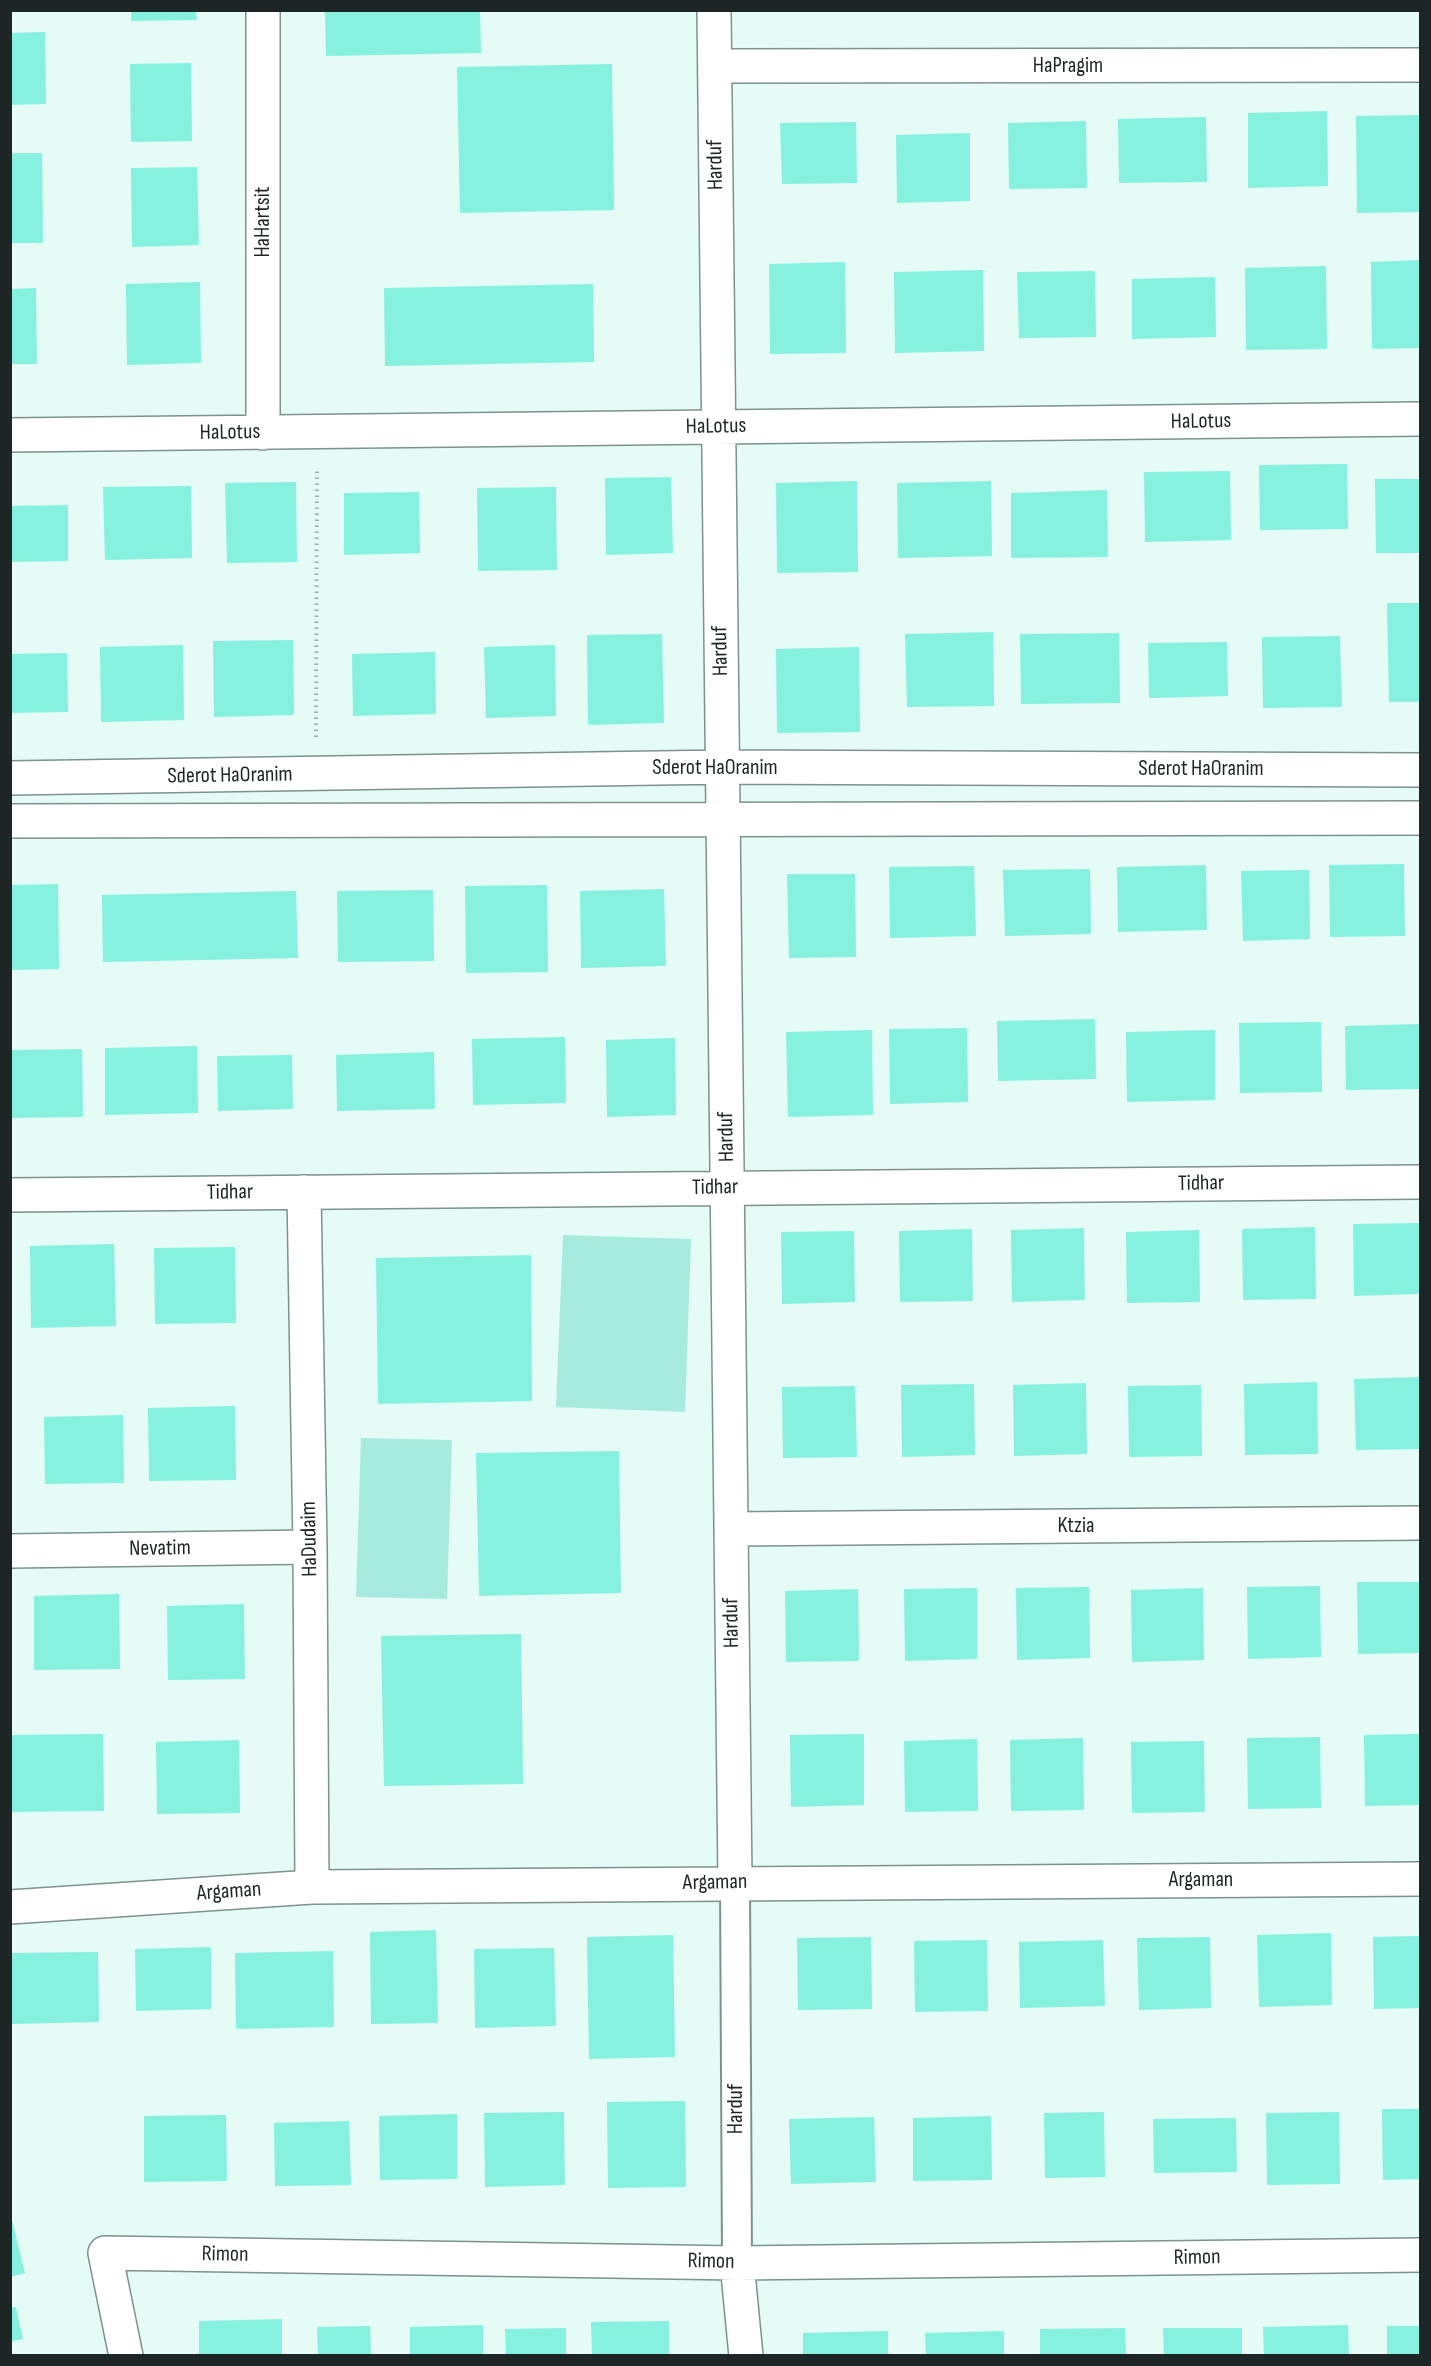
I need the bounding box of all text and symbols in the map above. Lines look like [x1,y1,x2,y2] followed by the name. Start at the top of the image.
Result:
[1033,53,1103,79] street label: HaPragim
[702,140,730,190] street label: Harduf
[250,186,276,258] street label: HaHartsit
[1171,408,1231,436] street label: HaLotus
[686,413,746,441] street label: HaLotus
[200,419,260,447] street label: HaLotus
[707,626,735,676] street label: Harduf
[652,755,778,781] street label: Sderot HaOranim
[1138,756,1264,782] street label: Sderot HaOranim
[167,762,293,790] street label: Sderot HaOranim
[713,1112,741,1162] street label: Harduf
[1178,1170,1224,1198] street label: Tidhar
[692,1174,738,1202] street label: Tidhar
[207,1179,253,1207] street label: Tidhar
[296,1501,324,1577] street label: HaDudaim
[1057,1513,1095,1539] street label: Ktzia
[129,1535,191,1563] street label: Nevatim
[718,1598,746,1648] street label: Harduf
[1169,1867,1233,1893] street label: Argaman
[683,1869,747,1897] street label: Argaman
[196,1877,262,1907] street label: Argaman
[723,2084,749,2134] street label: Harduf
[201,2241,249,2269] street label: Rimon
[1173,2244,1221,2272] street label: Rimon
[687,2248,735,2276] street label: Rimon

